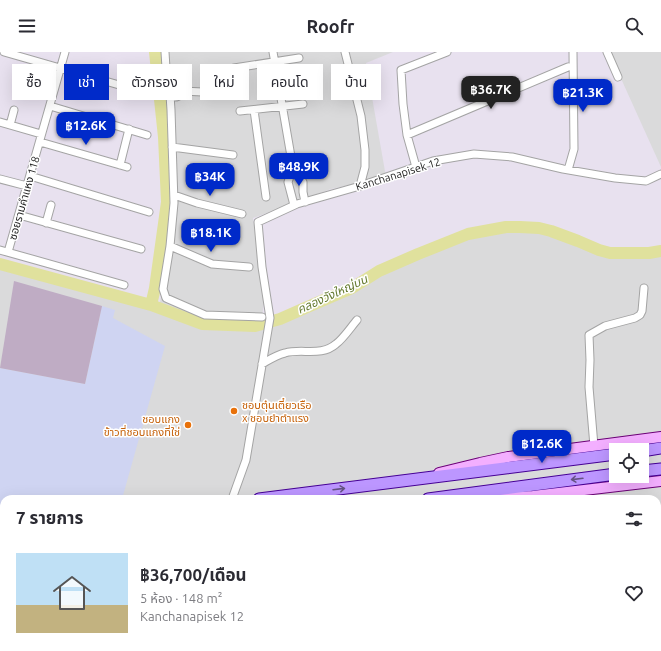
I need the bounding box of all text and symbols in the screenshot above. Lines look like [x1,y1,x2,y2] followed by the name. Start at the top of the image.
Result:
[16,15,38,37] icon: menu
[623,15,645,37] icon: search
[307,16,354,36] text: Roofr
[12,64,56,100] chip: ซื้อ
[64,64,109,100] chip: เช่า
[117,64,192,100] chip: ตัวกรอง
[200,64,249,100] chip: ใหม่
[257,64,323,100] chip: คอนโด
[331,64,381,100] chip: บ้าน
[458,76,524,110] pin: ฿36.7K
[550,79,616,113] pin: ฿21.3K
[470,82,512,96] text: ฿36.7K
[562,85,604,99] text: ฿21.3K
[53,112,119,146] pin: ฿12.6K
[65,118,107,132] text: ฿12.6K
[266,153,332,187] pin: ฿48.9K
[6,155,42,241] street label: ซอยรามคำแหง 118
[354,155,442,193] street label: Kanchanapisek 12
[278,159,320,173] text: ฿48.9K
[186,163,234,197] pin: ฿34K
[195,169,225,183] text: ฿34K
[178,219,244,253] pin: ฿18.1K
[190,225,232,239] text: ฿18.1K
[295,272,370,317] water label: คลองวังใหญ่บน
[242,397,312,424] place label: ชอบตุ๋นเตี๋ยวเรือ x ชอบยำตำแรง
[229,406,239,416] marker: ชอบตุ๋นเตี๋ยวเรือ x ชอบยำตำแรง
[104,413,180,438] place label: ชอบแกง ข้าวที่ชอบแกงที่ใช่
[183,420,193,430] marker: ชอบแกง ข้าวที่ชอบแกงที่ใช่
[509,430,575,464] pin: ฿12.6K
[521,436,563,450] text: ฿12.6K
[609,443,649,483] map controls
[609,443,649,483] button: locate
[571,476,584,483] one-way arrow
[332,485,345,492] one-way arrow
[16,508,83,527] text: 7 รายการ
[623,508,645,530] icon: filters
[140,565,247,584] text: ฿36,700/เดือน
[48,569,96,617] icon: home
[623,582,645,604] icon: heart
[140,591,222,605] text: 5 ห้อง · 148 m²
[140,609,244,623] text: Kanchanapisek 12

